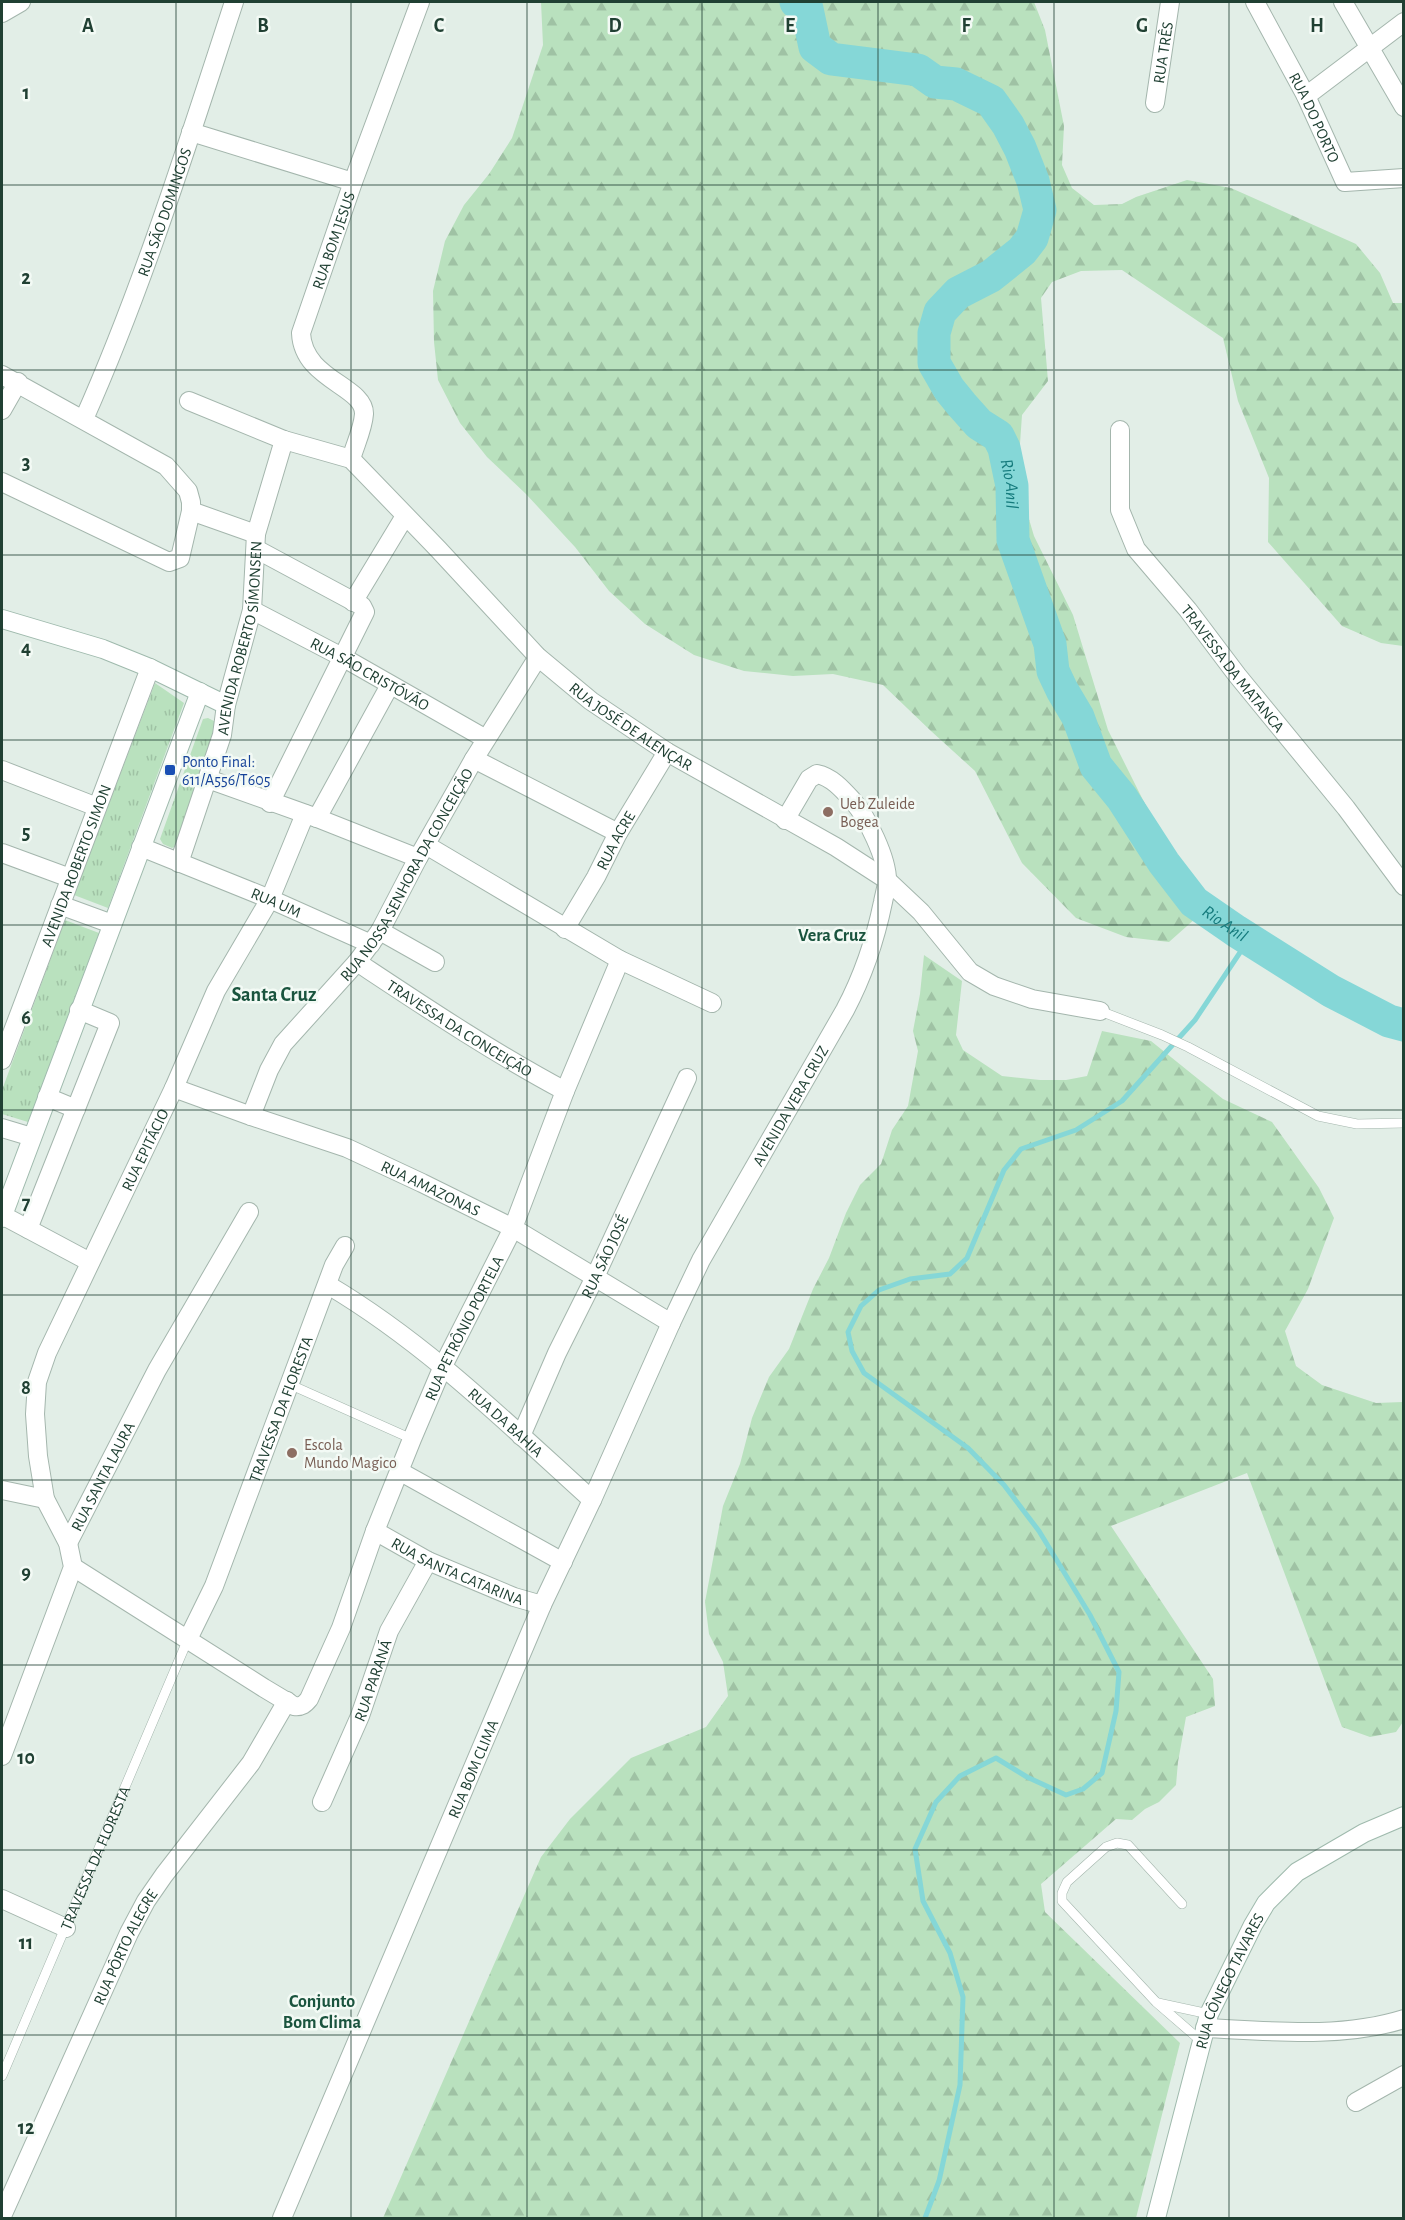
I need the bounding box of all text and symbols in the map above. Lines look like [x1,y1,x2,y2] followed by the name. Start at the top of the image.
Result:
[82,16,94,36] text: A
[257,16,269,36] text: B
[434,16,445,36] text: C
[608,16,622,36] text: D
[785,16,795,36] text: E
[961,16,971,36] text: F
[1136,16,1148,36] text: G
[1310,16,1324,36] text: H
[1151,21,1176,85] street label: RUA TRÊS
[1286,70,1342,165] street label: RUA DO PORTO
[22,83,30,103] text: 1
[135,146,195,279] street label: RUA SÃO DOMINGOS
[310,190,358,292] street label: RUA BOM JESUS
[21,268,31,288] text: 2
[22,453,30,473] text: 3
[997,457,1020,509] water label: Rio Anil
[215,540,265,736] street label: AVENIDA ROBERTO SÍMONSEN
[1178,602,1287,735] street label: TRAVESSA DA MATANCA
[307,635,432,714] street label: RUA SÃO CRISTÓVÃO
[21,638,31,658] text: 4
[566,680,695,774] street label: RUA JOSÉ DE ALENÇAR
[182,754,270,788] place label: Ponto Final: 611/A556/T605
[163,763,177,777] marker: Ponto Final: 611/A556/T605
[337,766,476,984] street label: RUA NOSSA SENHORA DA CONCEIÇÃO
[39,782,114,949] street label: AVENIDA ROBERTO SIMON
[840,796,915,830] place label: Ueb Zuleide Bogea
[821,805,835,819] marker: Ueb Zuleide Bogea
[594,808,638,873] street label: RUA ACRE
[22,823,30,843] text: 5
[249,885,303,921] street label: RUA UM
[1199,903,1250,946] water label: Rio Anil
[798,927,866,945] district label: Vera Cruz
[384,977,535,1080] street label: TRAVESSA DA CONCEIÇÃO
[231,985,317,1005] district label: Santa Cruz
[21,1008,31,1028] text: 6
[750,1043,832,1169] street label: AVENIDA VERA CRUZ
[119,1107,172,1194] street label: RUA EPITÁCIO
[379,1158,482,1219] street label: RUA AMAZONAS
[22,1193,31,1213] text: 7
[579,1212,632,1301] street label: RUA SÃO JOSÉ
[422,1253,507,1403] street label: RUA PETRÔNIO PORTELA
[247,1334,316,1485] street label: TRAVESSA DA FLORESTA
[21,1378,31,1398] text: 8
[465,1385,546,1460] street label: RUA DA BAHIA
[69,1420,138,1534] street label: RUA SANTA LAURA
[304,1437,397,1471] place label: Escola Mundo Magico
[285,1446,299,1460] marker: Escola Mundo Magico
[388,1535,525,1608] street label: RUA SANTA CATARINA
[21,1563,31,1583] text: 9
[352,1637,395,1724] street label: RUA PARANÁ
[446,1717,501,1821] street label: RUA BOM CLIMA
[17,1748,35,1768] text: 10
[58,1784,133,1933] street label: TRAVESSA DA FLORESTA
[91,1886,161,2007] street label: RUA PÔRTO ALEGRE
[1193,1911,1267,2051] street label: RUA CÔNEGO TAVARES
[19,1933,33,1953] text: 11
[283,1993,362,2032] district label: Conjunto Bom Clima
[18,2118,34,2138] text: 12

